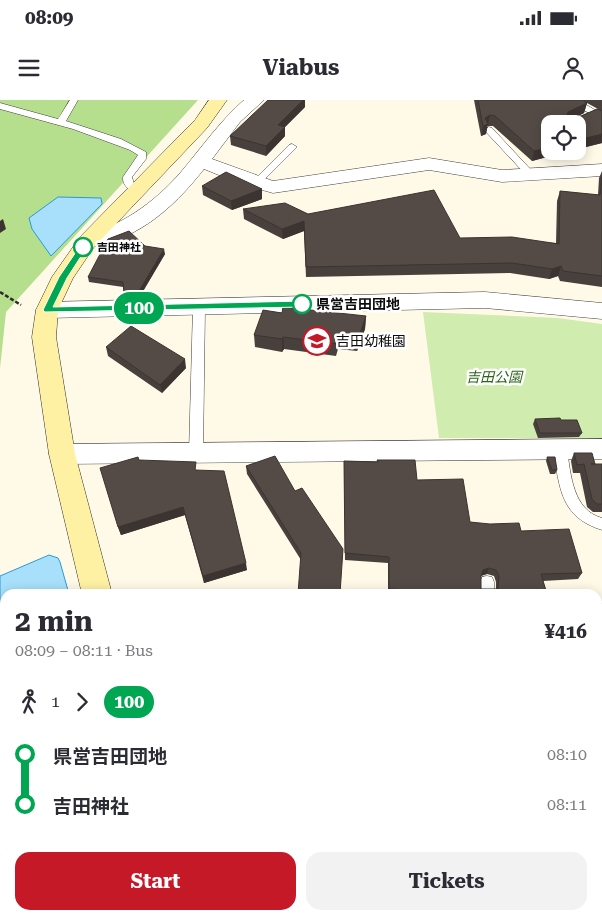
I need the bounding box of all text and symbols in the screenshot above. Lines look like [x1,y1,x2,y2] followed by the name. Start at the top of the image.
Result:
[25,6,74,29] text: 08:09
[15,54,43,82] icon: menu
[559,54,587,82] icon: person
[263,55,339,80] text: Viabus
[541,115,586,160] map controls
[541,115,586,160] button: locate
[73,237,93,257] marker: 吉田神社
[97,241,141,254] place label: 吉田神社
[110,292,168,324] line badge: 100
[292,294,312,314] marker: 県営吉田団地
[316,296,400,312] place label: 県営吉田団地
[124,297,154,318] text: 100
[302,326,332,356] school or university icon: 吉田幼稚園
[336,333,406,349] place label: 吉田幼稚園
[466,369,524,385] park label: 吉田公園
[15,605,93,638] text: 2 min
[544,620,587,643] text: ¥416
[15,641,153,660] text: 08:09 – 08:11 · Bus
[15,688,43,716] icon: walk
[68,688,96,716] icon: forward
[114,691,144,712] text: 100
[51,692,60,711] text: 1
[53,745,167,768] text: 県営吉田団地
[547,745,587,764] text: 08:10
[53,795,129,818] text: 吉田神社
[547,795,587,814] text: 08:11
[15,852,296,910] button: Start
[306,852,587,910] button: Tickets

